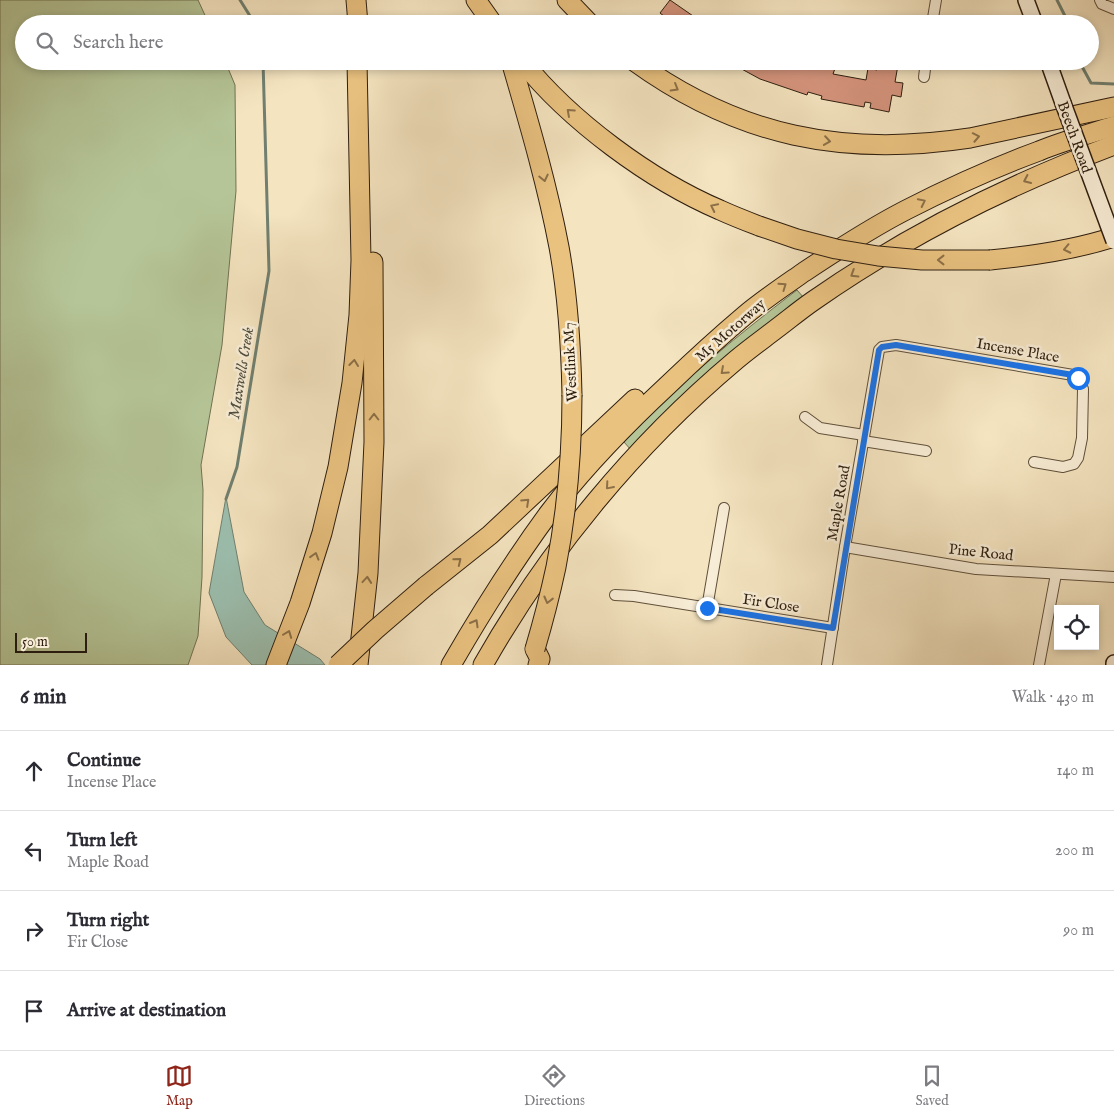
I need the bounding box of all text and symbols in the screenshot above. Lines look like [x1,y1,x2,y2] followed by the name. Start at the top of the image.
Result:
[15,15,1099,70] search box
[33,29,61,57] icon: search
[73,31,164,55] text: Search here
[670,81,679,91] one-way arrow
[1053,99,1097,177] street label: Beech Road
[567,108,576,117] one-way arrow
[971,132,980,143] one-way arrow
[824,135,832,146] one-way arrow
[538,174,549,183] one-way arrow
[1023,174,1032,184] one-way arrow
[917,198,926,208] one-way arrow
[710,203,719,214] one-way arrow
[1062,243,1071,254] one-way arrow
[937,255,944,265] one-way arrow
[850,267,859,277] one-way arrow
[777,283,787,292] one-way arrow
[691,294,770,366] street label: M5 Motorway
[559,322,582,402] street label: Westlink M7
[225,325,259,421] water label: Maxwells Creek
[975,334,1061,367] street label: Incense Place
[348,359,359,367] one-way arrow
[720,365,729,374] one-way arrow
[1067,367,1090,390] route start
[369,413,379,421] one-way arrow
[822,463,855,543] street label: Maple Road
[606,481,615,490] one-way arrow
[521,499,530,508] one-way arrow
[948,540,1015,565] street label: Pine Road
[309,553,319,561] one-way arrow
[452,558,461,566] one-way arrow
[361,575,372,583] one-way arrow
[741,590,801,617] street label: Fir Close
[544,595,554,603] one-way arrow
[696,597,719,620] route end
[1054,605,1099,650] map controls
[1054,605,1099,650] button: locate
[469,619,479,628] one-way arrow
[15,630,88,653] scale bar
[282,630,292,639] one-way arrow
[22,633,48,651] text: 50 m
[20,684,66,711] text: 6 min
[1012,688,1094,708] text: Walk · 430 m
[67,749,141,773] text: Continue
[20,757,48,785] icon: ahead
[1056,761,1094,781] text: 140 m
[67,773,156,793] text: Incense Place
[67,829,138,853] text: Turn left
[20,837,48,865] icon: left
[1055,841,1094,861] text: 200 m
[67,853,149,873] text: Maple Road
[67,909,149,933] text: Turn right
[20,917,48,945] icon: right
[1063,921,1094,941] text: 90 m
[67,933,128,953] text: Fir Close
[20,997,48,1025] icon: arrive
[67,999,226,1023] text: Arrive at destination
[165,1062,193,1110] tab: Map
[524,1062,585,1110] tab: Directions
[916,1062,949,1110] tab: Saved

